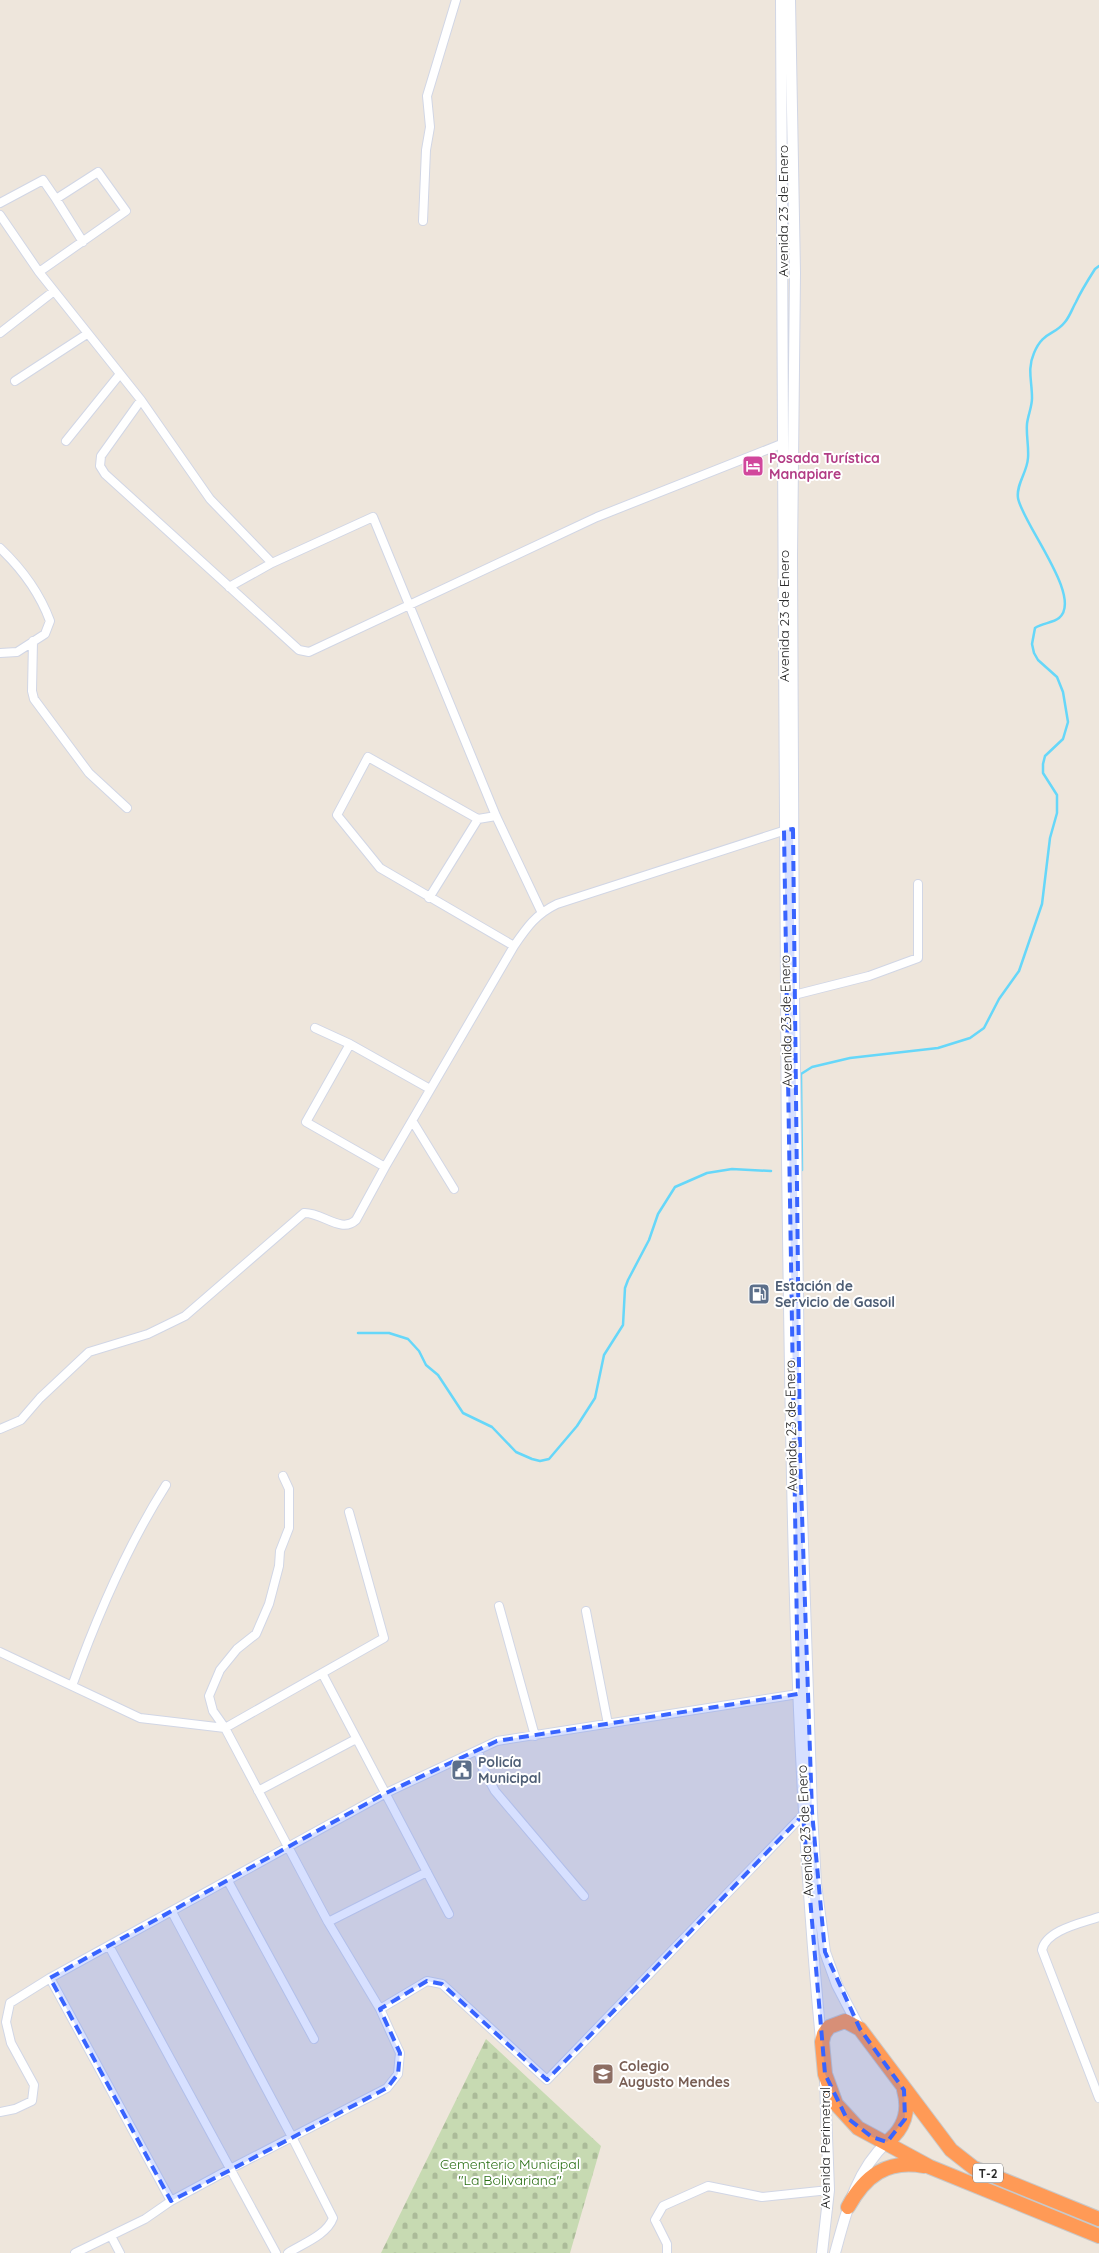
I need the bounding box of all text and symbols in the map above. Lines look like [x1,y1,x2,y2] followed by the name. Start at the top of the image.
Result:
[774,145,792,277] street label: Avenida 23 de Enero
[769,449,880,483] place label: Posada Turística Manapiare
[741,454,765,478] hotel icon: Posada Turística Manapiare
[775,550,793,682] street label: Avenida 23 de Enero
[776,955,796,1087] street label: Avenida 23 de Enero
[775,1277,895,1311] place label: Estación de Servicio de Gasoil
[747,1282,771,1306] fuel station icon: Estación de Servicio de Gasoil
[781,1360,801,1492] street label: Avenida 23 de Enero
[478,1753,541,1787] place label: Policía Municipal
[450,1758,474,1782] public building icon: Policía Municipal
[793,1764,817,1898] street label: Avenida 23 de Enero
[619,2057,730,2091] place label: Colegio Augusto Mendes
[591,2062,615,2086] school or university icon: Colegio Augusto Mendes
[816,2087,834,2209] street label: Avenida Perimetral
[440,2155,580,2189] park label: Cementerio Municipal "La Bolivariana"
[973,2164,1003,2182] road number: T-2

